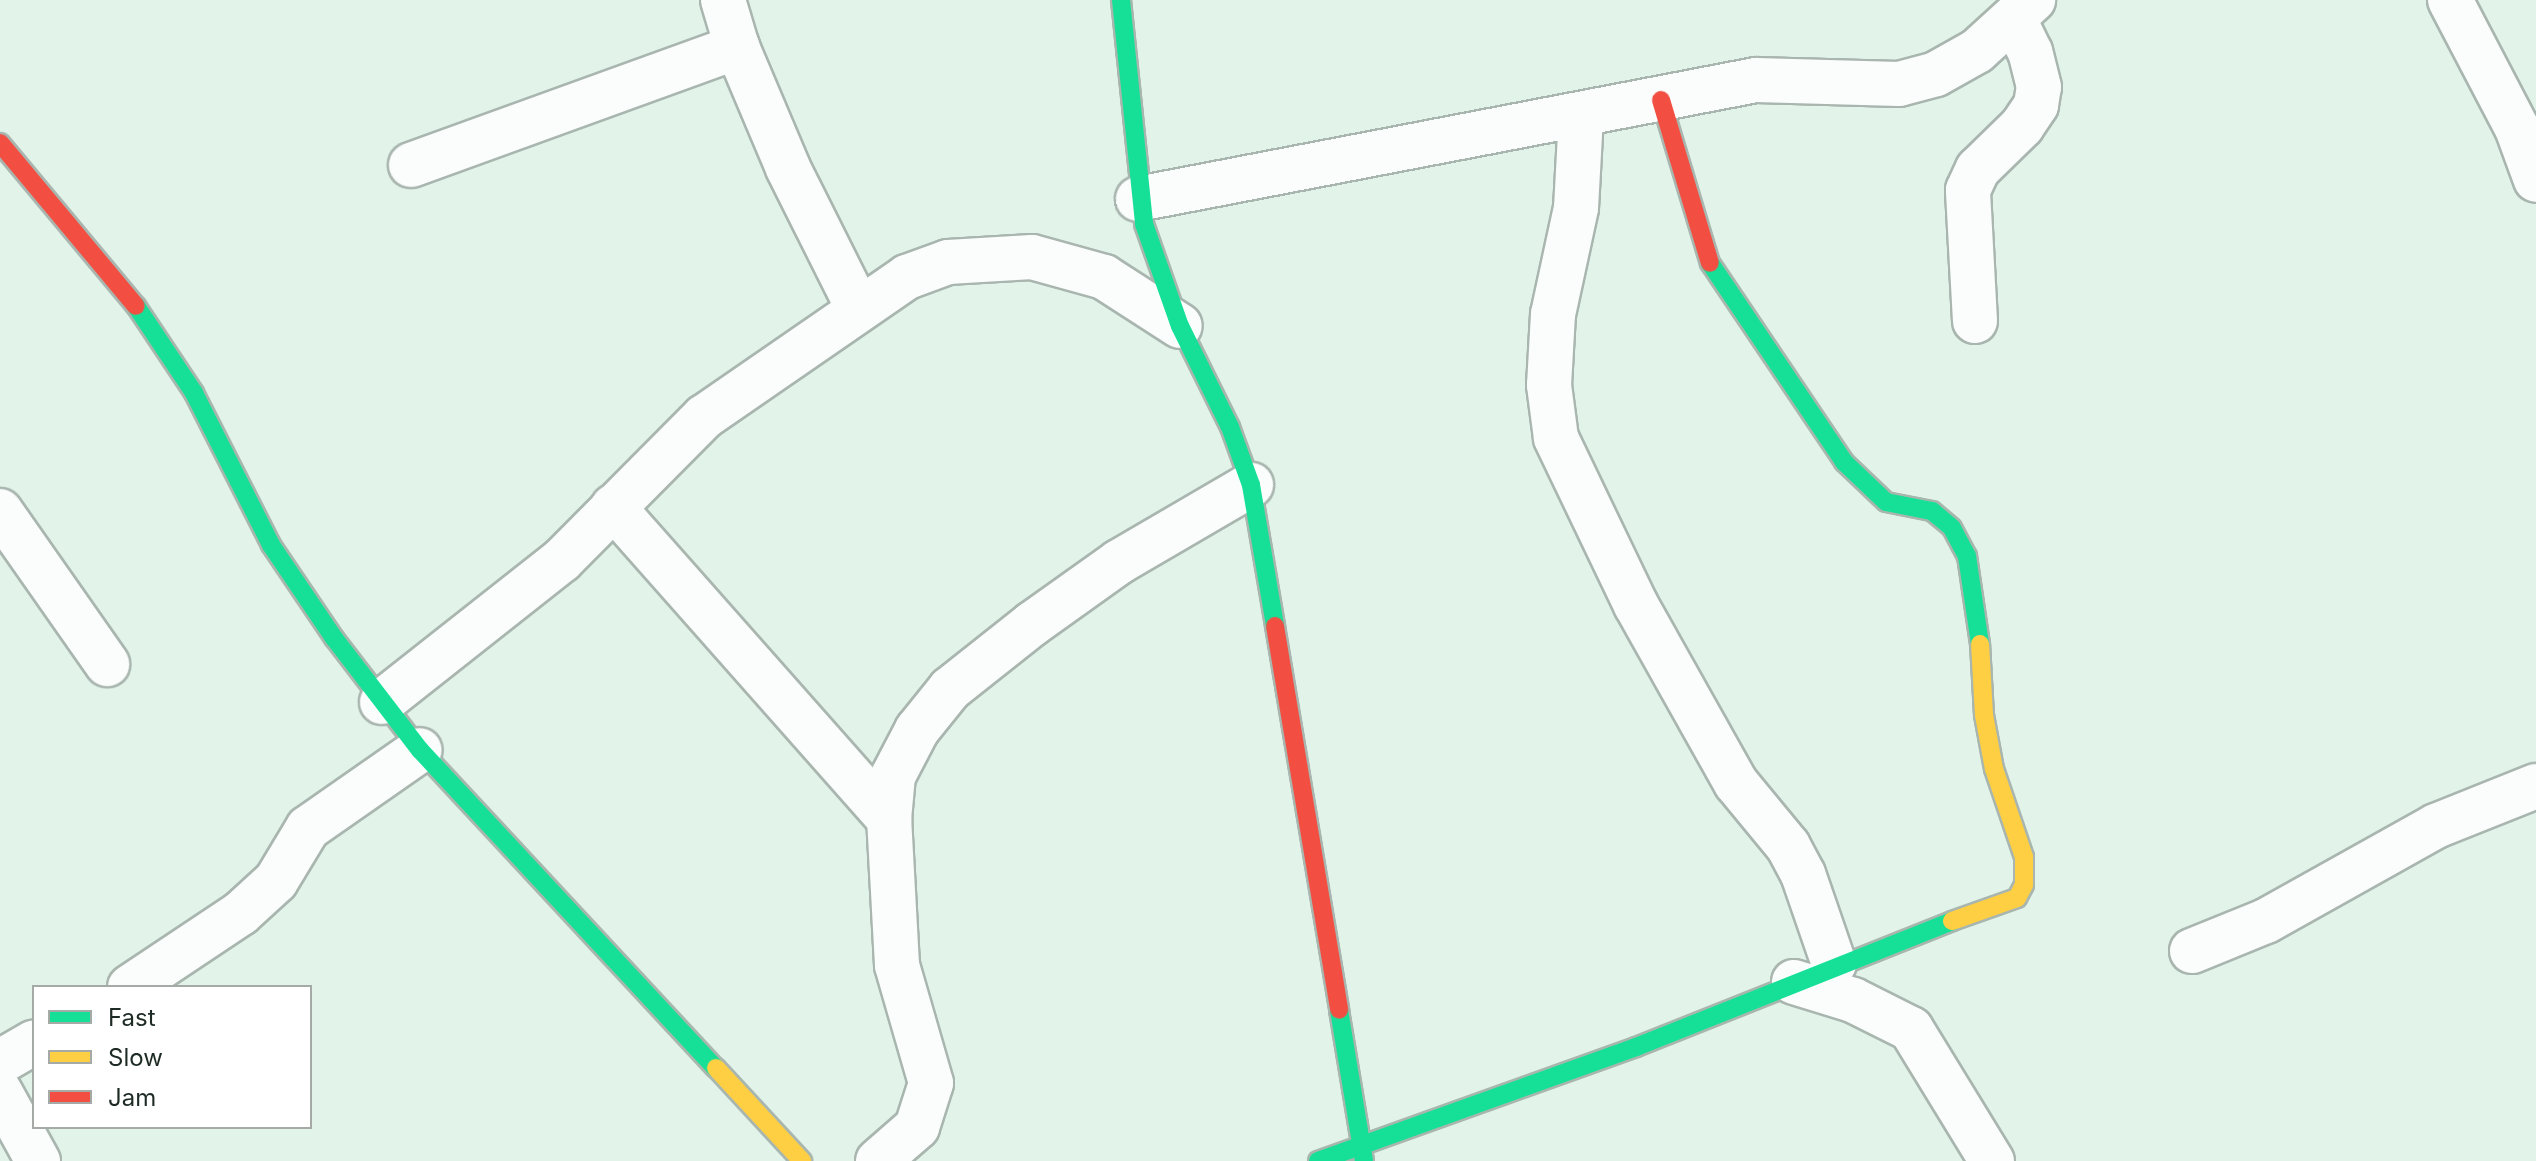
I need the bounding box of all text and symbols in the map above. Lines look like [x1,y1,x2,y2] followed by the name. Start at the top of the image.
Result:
[32,985,312,1129] legend
[108,1003,156,1032] text: Fast
[108,1043,163,1072] text: Slow
[108,1083,156,1112] text: Jam

